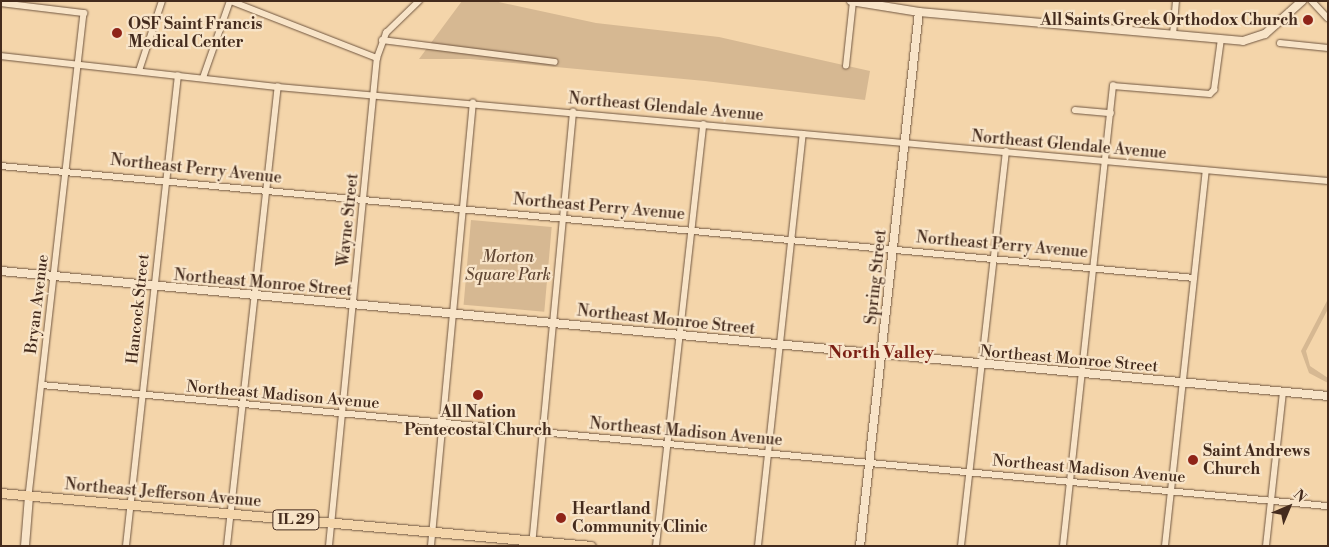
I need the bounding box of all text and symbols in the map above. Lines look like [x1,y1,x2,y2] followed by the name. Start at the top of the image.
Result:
[1040,10,1298,30] place label: All Saints Greek Orthodox Church
[128,14,262,52] place label: OSF Saint Francis Medical Center
[1302,14,1314,26] marker: All Saints Greek Orthodox Church
[110,26,124,40] marker: OSF Saint Francis Medical Center
[568,89,764,125] street label: Northeast Glendale Avenue
[971,127,1167,163] street label: Northeast Glendale Avenue
[109,150,283,188] street label: Northeast Perry Avenue
[334,172,362,268] street label: Wayne Street
[512,190,686,224] street label: Northeast Perry Avenue
[861,228,891,326] street label: Spring Street
[915,228,1089,262] street label: Northeast Perry Avenue
[465,247,551,285] park label: Morton Square Park
[21,253,53,355] street label: Bryan Avenue
[123,253,153,365] street label: Hancock Street
[173,266,353,300] street label: Northeast Monroe Street
[576,301,756,339] street label: Northeast Monroe Street
[828,342,934,364] district label: North Valley
[979,342,1159,376] street label: Northeast Monroe Street
[186,377,380,413] street label: Northeast Madison Avenue
[472,389,484,401] marker: All Nation Pentecostal Church
[404,402,552,440] place label: All Nation Pentecostal Church
[589,414,783,450] street label: Northeast Madison Avenue
[1203,441,1310,479] place label: Saint Andrews Church
[992,451,1186,487] street label: Northeast Madison Avenue
[1187,454,1199,466] marker: Saint Andrews Church
[64,475,262,511] street label: Northeast Jefferson Avenue
[1264,482,1314,532] north arrow
[1289,486,1310,507] text: N
[572,499,708,537] place label: Heartland Community Clinic
[272,508,320,532] road number: IL 29
[554,511,568,525] marker: Heartland Community Clinic

